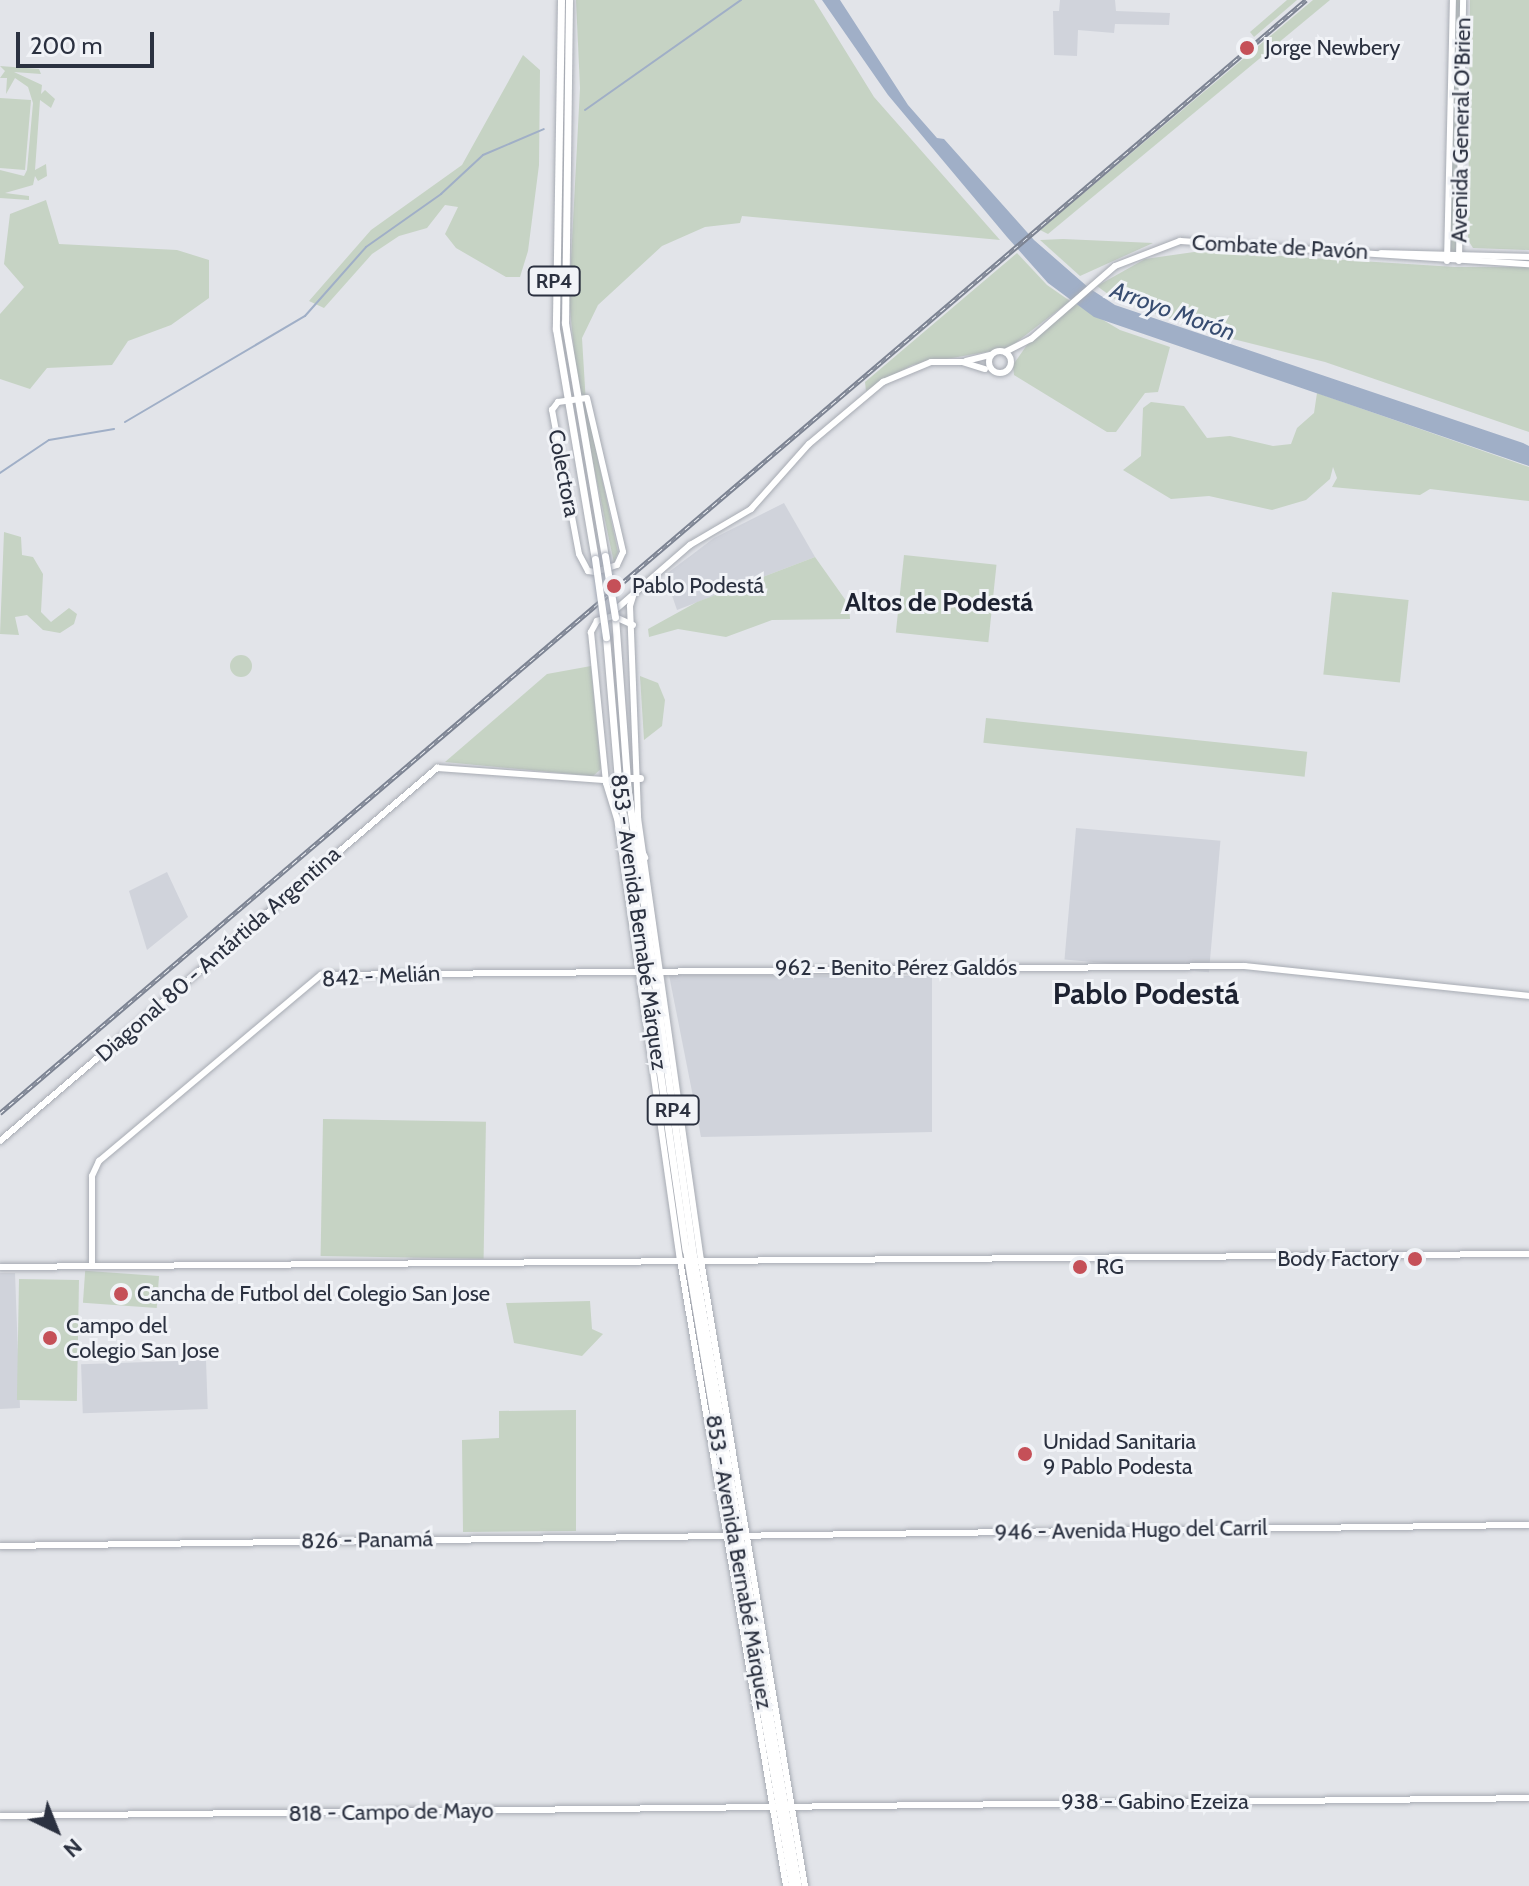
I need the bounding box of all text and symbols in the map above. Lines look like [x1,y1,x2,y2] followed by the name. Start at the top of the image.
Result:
[20,16,158,66] scale bar
[1446,17,1476,243] street label: Avenida General O'Brien
[30,31,103,60] text: 200 m
[1265,35,1400,61] place label: Jorge Newbery
[1236,37,1258,59] marker: Jorge Newbery
[1191,229,1369,265] street label: Combate de Pavón
[526,265,582,297] road number: RP4
[1107,275,1239,347] water label: Arroyo Morón
[543,427,585,519] street label: Colectora
[632,573,764,599] place label: Pablo Podestá
[603,575,625,597] marker: Pablo Podestá
[845,587,1033,619] district label: Altos de Podestá
[605,772,673,1072] street label: 853 - Avenida Bernabé Márquez
[90,841,346,1067] street label: Diagonal 80 - Antártida Argentina
[775,955,1017,981] street label: 962 - Benito Pérez Galdós
[321,960,441,992] street label: 842 - Melián
[1053,976,1239,1012] district label: Pablo Podestá
[645,1094,701,1126] road number: RP4
[1277,1246,1399,1272] place label: Body Factory
[1406,1250,1424,1268] marker: Body Factory
[1096,1254,1124,1280] place label: RG
[1071,1258,1089,1276] marker: RG
[137,1281,490,1307] place label: Cancha de Futbol del Colegio San Jose
[112,1285,130,1303] marker: Cancha de Futbol del Colegio San Jose
[66,1312,219,1364] place label: Campo del Colegio San Jose
[41,1329,59,1347] marker: Campo del Colegio San Jose
[700,1413,778,1711] street label: 853 - Avenida Bernabé Márquez
[1043,1428,1196,1480] place label: Unidad Sanitaria 9 Pablo Podesta
[1014,1443,1036,1465] marker: Unidad Sanitaria 9 Pablo Podesta
[994,1514,1268,1546] street label: 946 - Avenida Hugo del Carril
[301,1526,433,1554] street label: 826 - Panamá
[1061,1789,1249,1815] street label: 938 - Gabino Ezeiza
[16,1790,96,1870] north arrow
[288,1797,494,1827] street label: 818 - Campo de Mayo
[58,1833,88,1863] text: N

